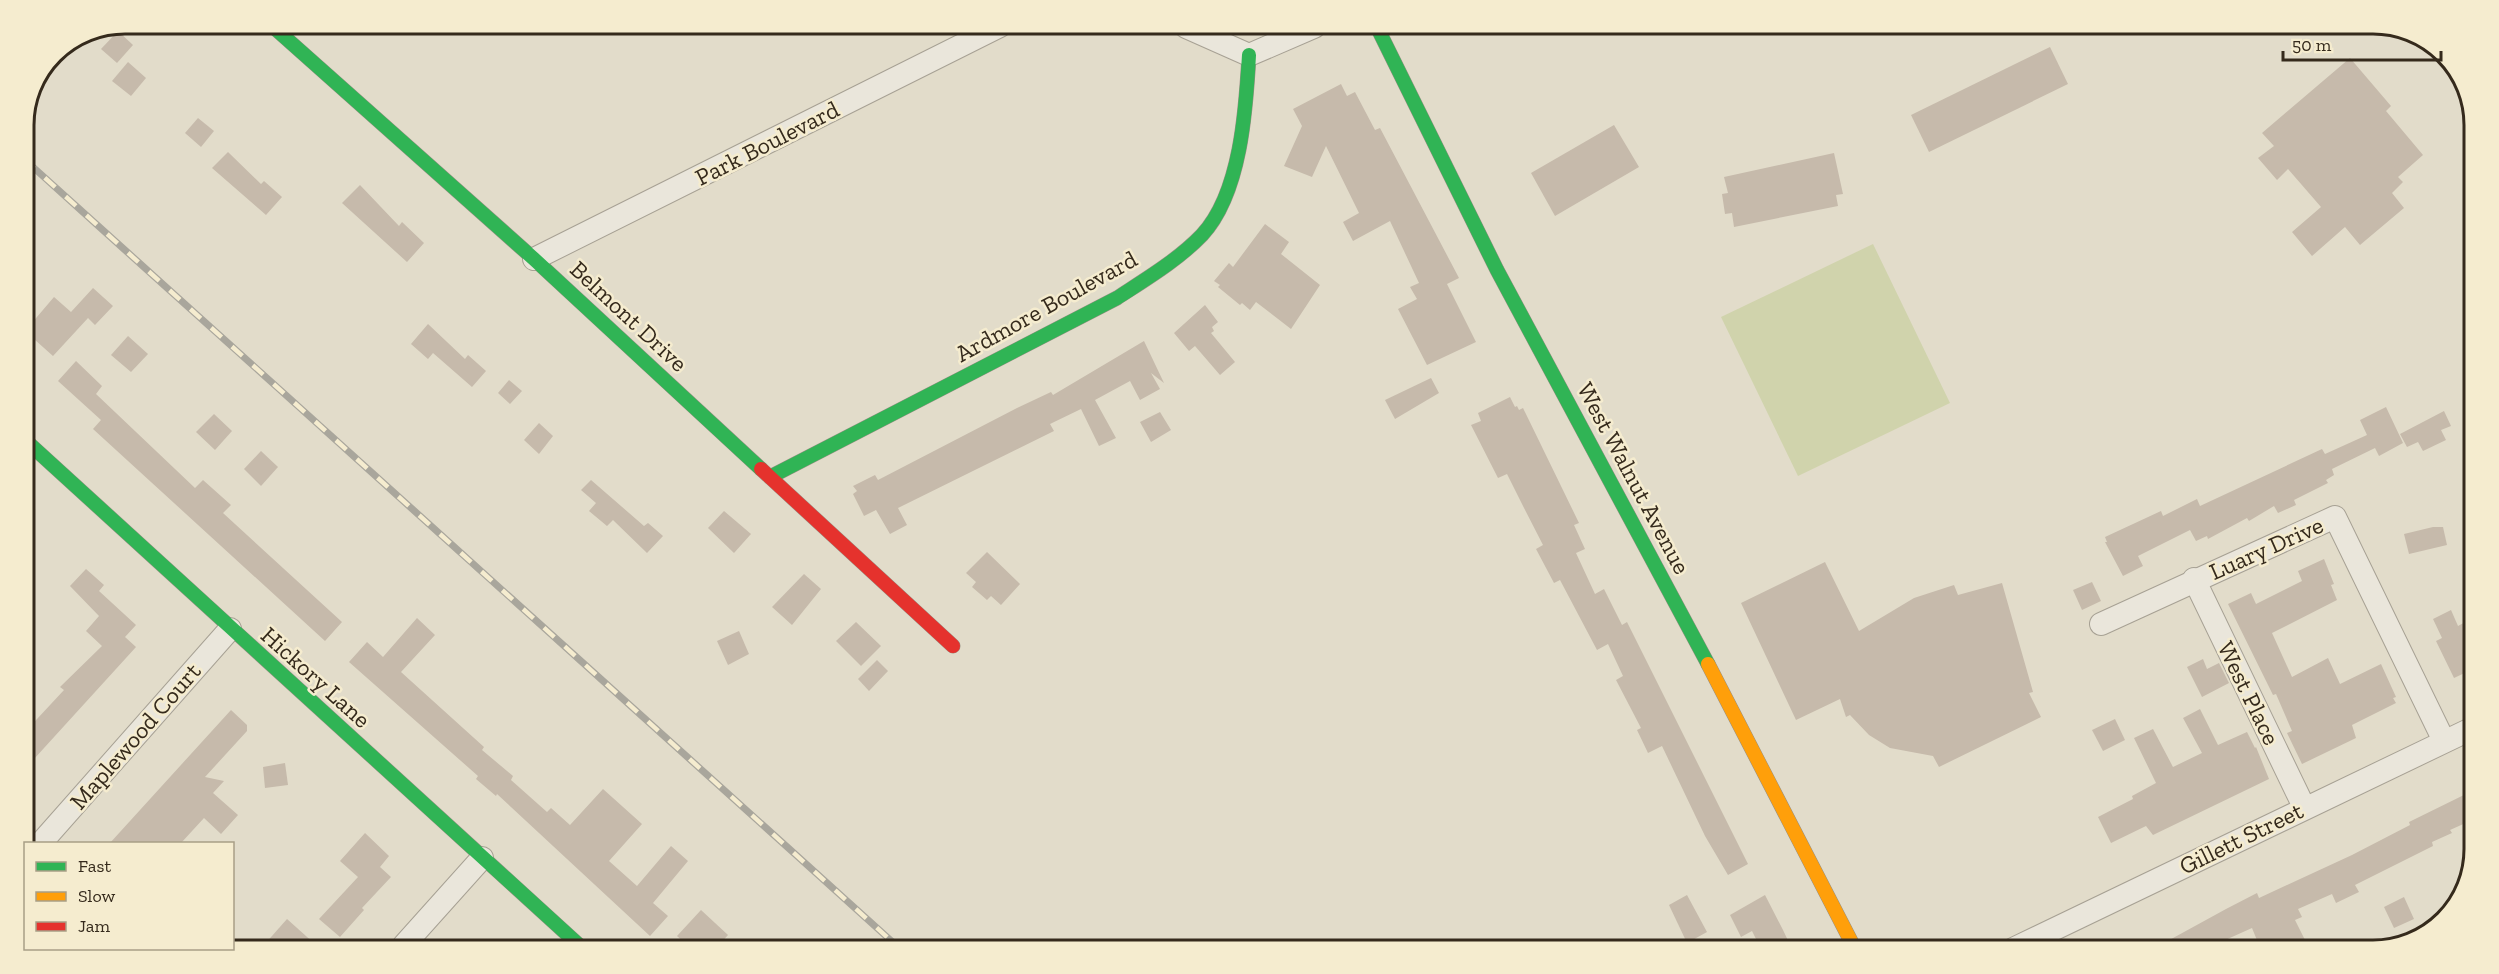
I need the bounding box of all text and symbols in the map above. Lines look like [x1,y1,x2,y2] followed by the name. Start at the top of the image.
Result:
[2283,24,2440,62] scale bar
[2292,34,2332,56] text: 50 m
[690,94,844,192] street label: Park Boulevard
[950,244,1142,368] street label: Ardmore Boulevard
[564,254,694,378] street label: Belmont Drive
[1571,377,1697,579] street label: West Walnut Avenue
[2205,510,2327,586] street label: Luary Drive
[255,620,377,734] street label: Hickory Lane
[2212,637,2286,749] street label: West Place
[63,657,207,815] street label: Maplewood Court
[2174,796,2308,880] street label: Gillett Street
[24,842,234,950] legend
[78,855,111,877] text: Fast
[78,885,115,907] text: Slow
[78,915,110,937] text: Jam

